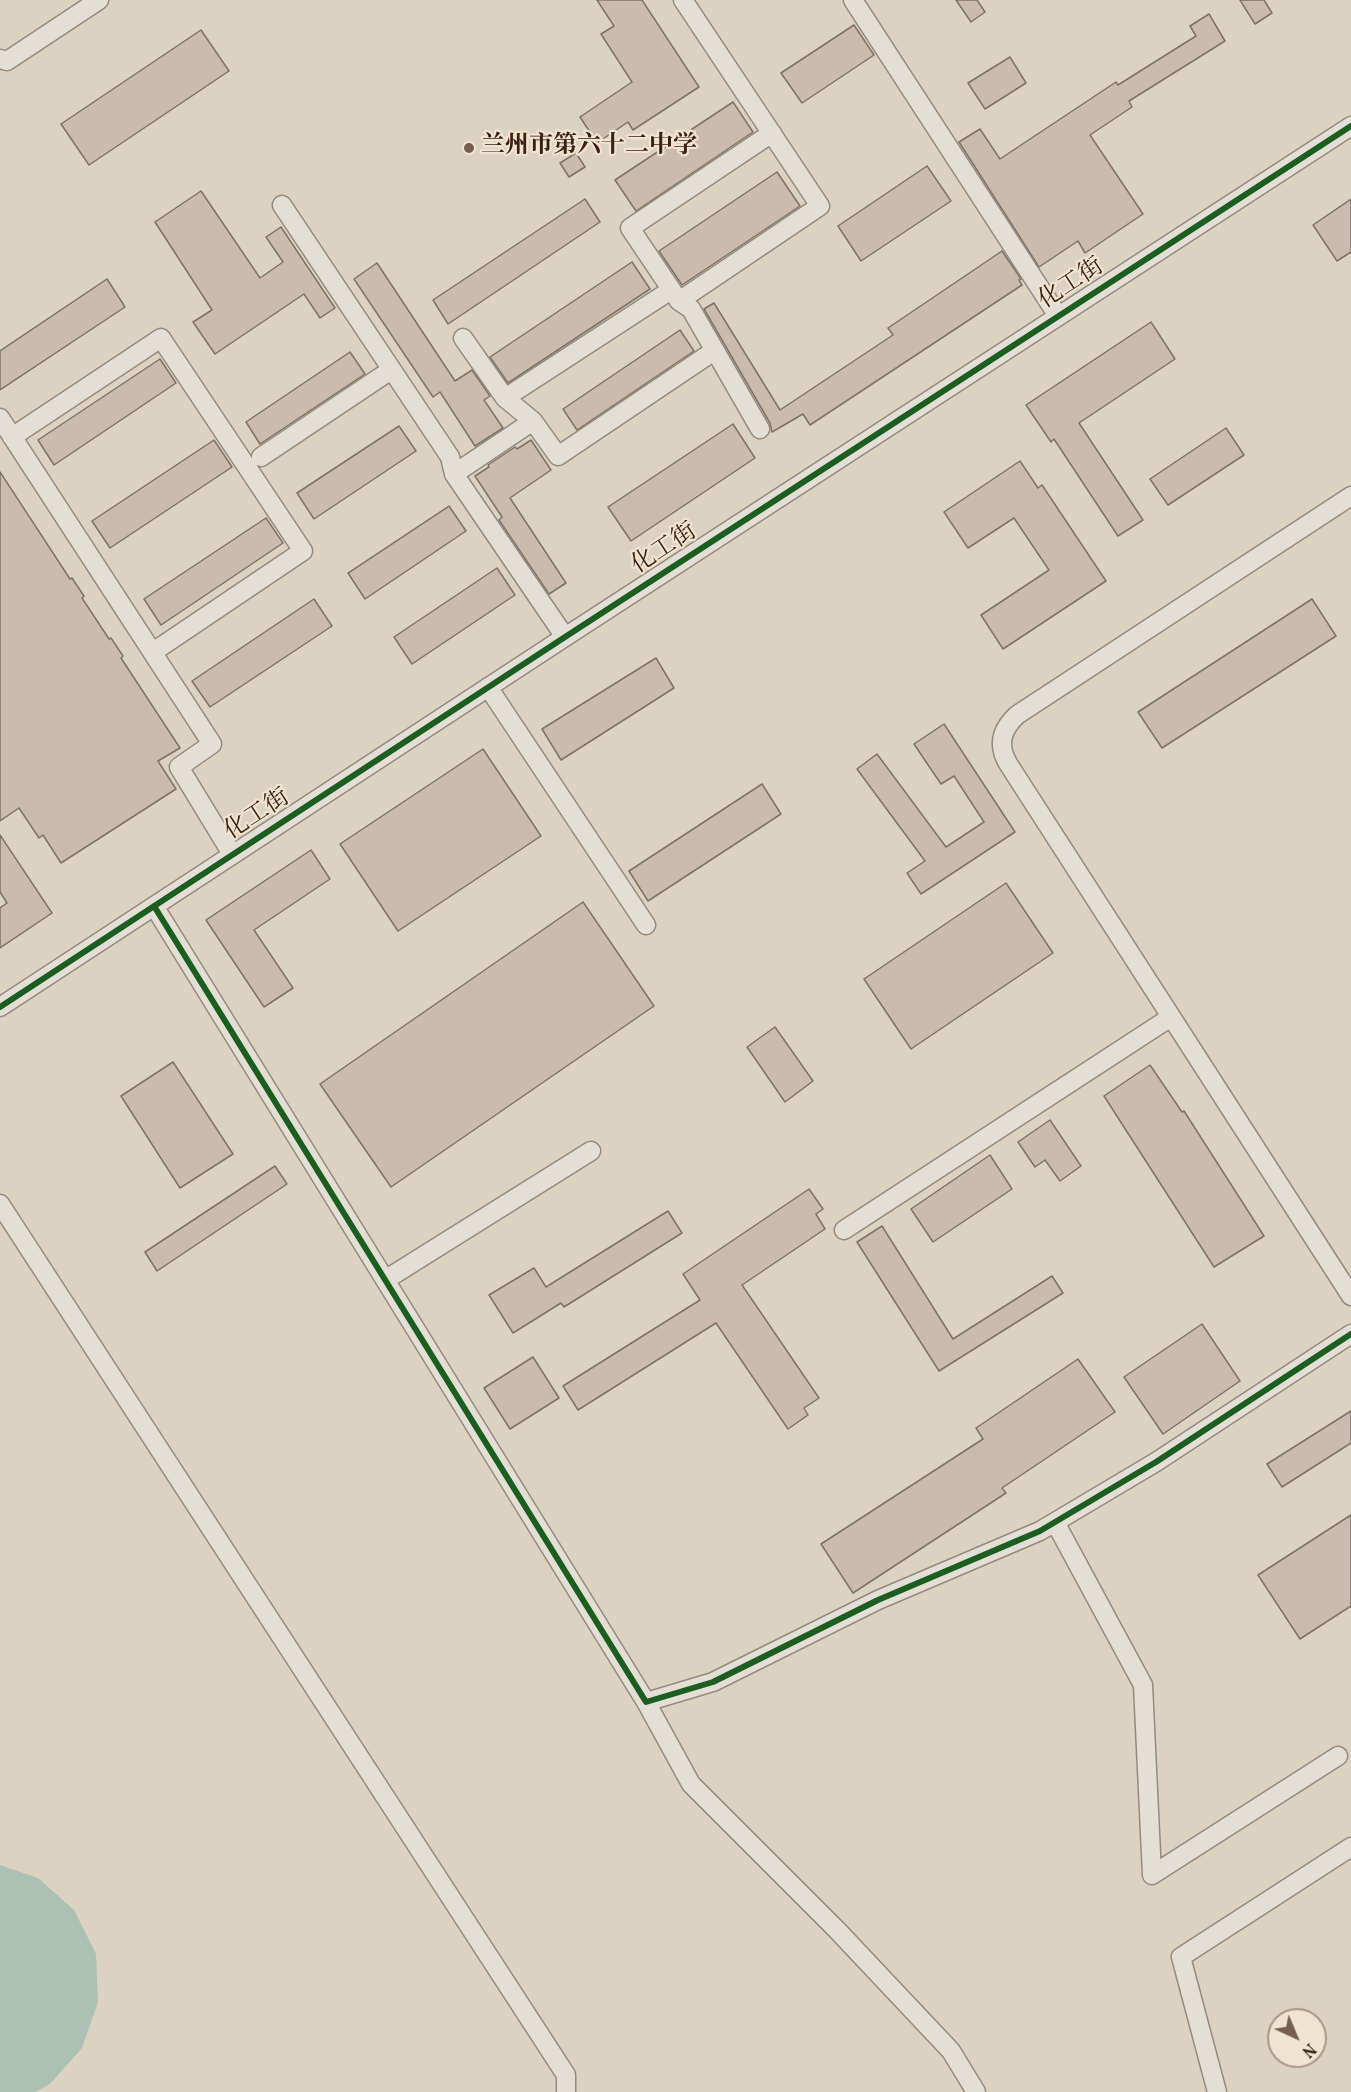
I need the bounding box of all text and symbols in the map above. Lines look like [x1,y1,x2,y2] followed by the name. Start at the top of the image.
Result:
[481,134,697,162] place label: 兰州市第六十二中学
[462,141,476,155] marker: 兰州市第六十二中学
[1034,253,1110,317] street label: 化工街
[627,518,703,582] street label: 化工街
[220,784,296,848] street label: 化工街
[1267,2008,1327,2068] north arrow
[1296,2038,1320,2061] text: N

